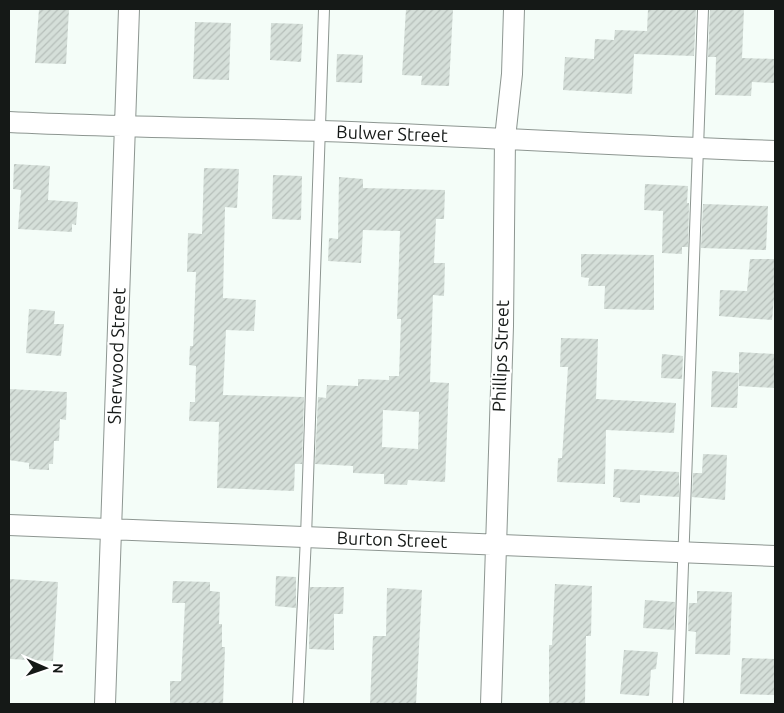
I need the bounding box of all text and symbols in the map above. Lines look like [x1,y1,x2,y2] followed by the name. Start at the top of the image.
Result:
[336,121,448,145] street label: Bulwer Street
[104,287,128,425] street label: Sherwood Street
[488,300,512,412] street label: Phillips Street
[336,527,448,551] street label: Burton Street
[20,643,70,693] north arrow
[50,663,66,674] text: N

